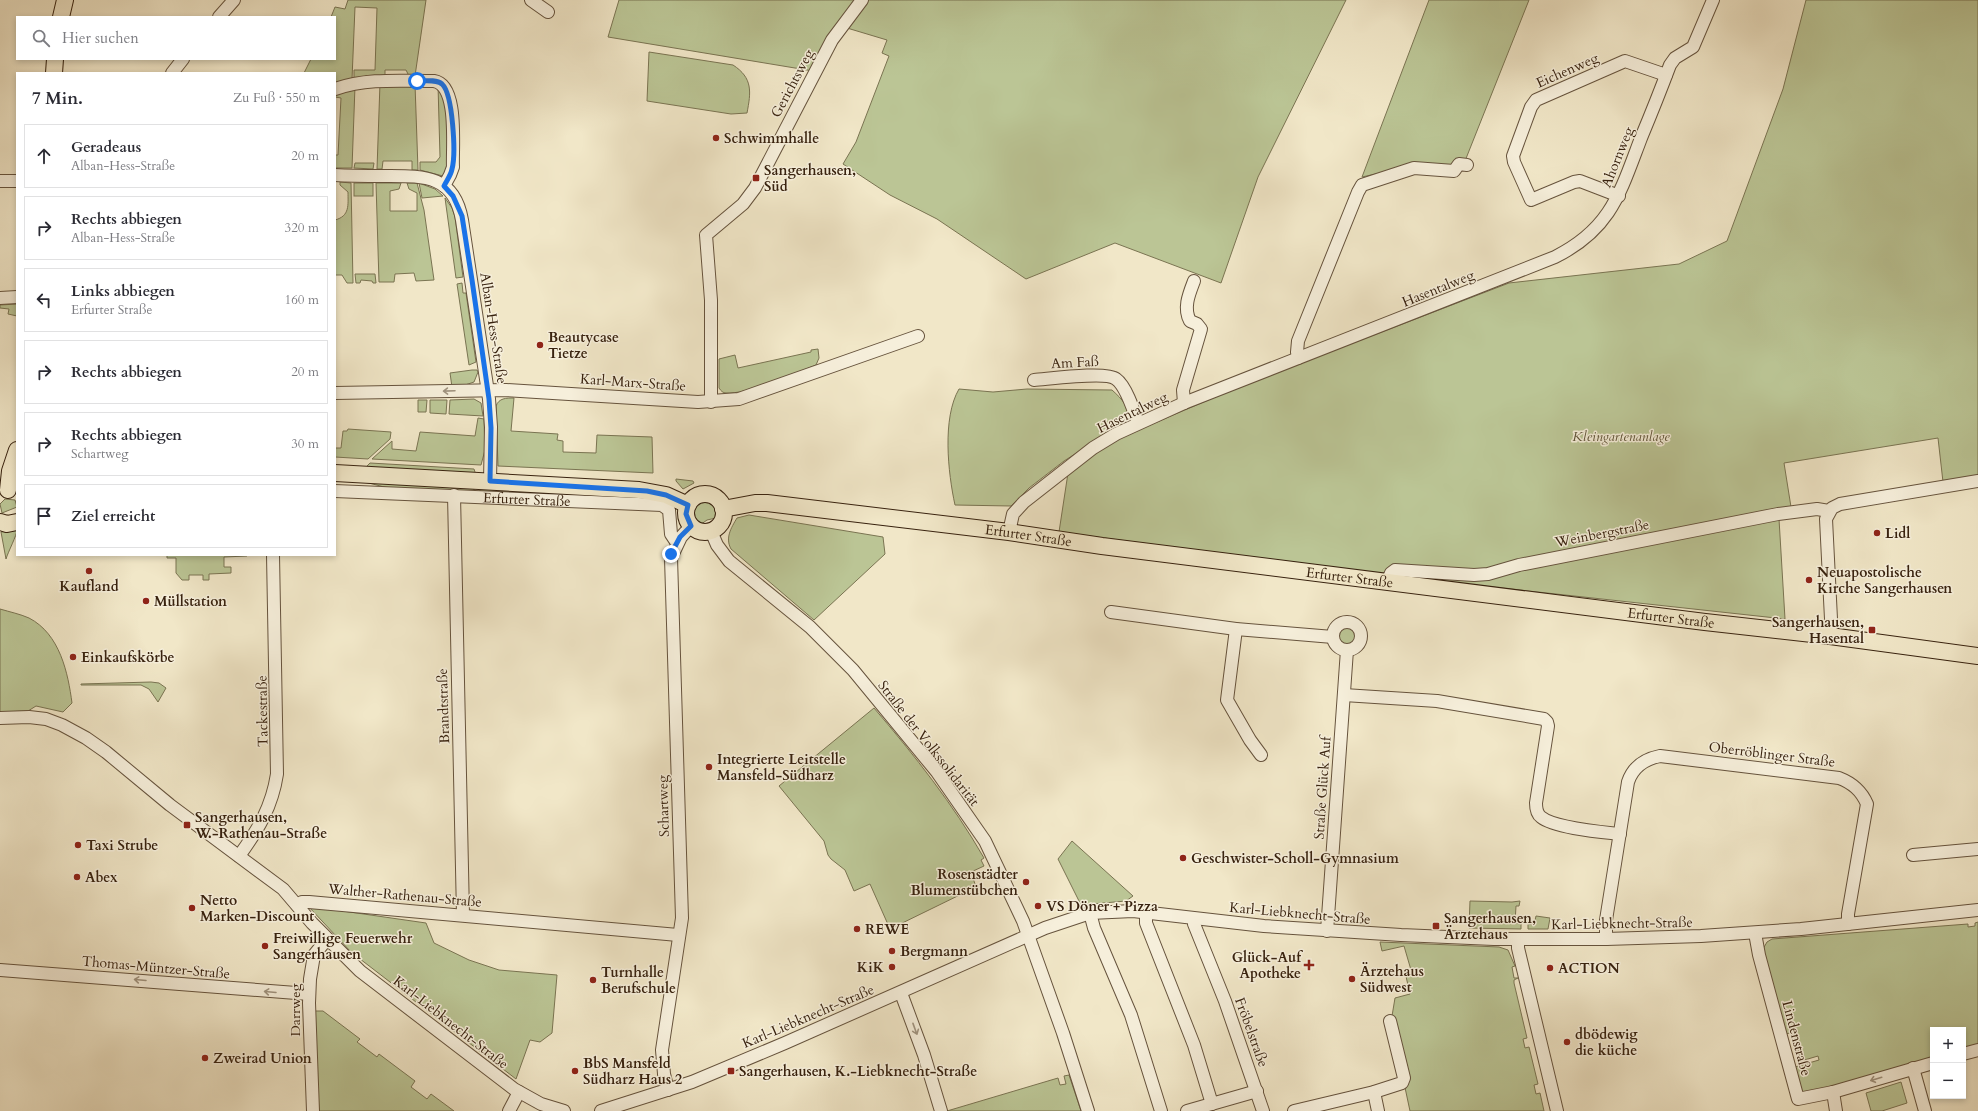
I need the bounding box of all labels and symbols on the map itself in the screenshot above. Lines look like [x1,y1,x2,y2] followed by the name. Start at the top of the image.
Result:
[766,45,819,121] street label: Gerichtsweg
[1533,48,1602,93] street label: Eichenweg
[408,72,426,90] route start
[1597,124,1638,190] street label: Ahornweg
[724,129,819,148] place label: Schwimmhalle
[711,133,721,143] marker: Schwimmhalle
[764,161,856,196] place label: Sangerhausen, Süd
[751,173,761,183] marker: Sangerhausen, Süd
[1399,265,1477,312] street label: Hasentalweg
[475,271,512,385] street label: Alban-Hess-Straße
[548,328,619,363] place label: Beautycase Tietze
[535,340,545,350] marker: Beautycase Tietze
[1051,352,1099,373] street label: Am Faß
[579,369,687,396] street label: Karl-Marx-Straße
[443,387,456,394] one-way arrow
[1094,387,1171,438] street label: Hasentalweg
[1572,427,1670,446] park label: Kleingartenanlage
[483,488,571,511] street label: Erfurter Straße
[1552,515,1651,552] street label: Weinbergstraße
[984,520,1073,551] street label: Erfurter Straße
[1885,524,1910,543] place label: Lidl
[1872,528,1882,538] marker: Lidl
[662,545,680,563] route end
[1305,563,1394,593] street label: Erfurter Straße
[1817,563,1952,598] place label: Neuapostolische Kirche Sangerhausen
[84,566,94,576] marker: Kaufland
[1804,575,1814,585] marker: Neuapostolische Kirche Sangerhausen
[59,577,119,596] place label: Kaufland
[154,592,227,611] place label: Müllstation
[141,596,151,606] marker: Müllstation
[1626,603,1716,633] street label: Erfurter Straße
[1772,613,1864,648] place label: Sangerhausen, Hasental
[1867,625,1877,635] marker: Sangerhausen, Hasental
[81,648,174,667] place label: Einkaufskörbe
[68,652,78,662] marker: Einkaufskörbe
[433,668,454,744] street label: Brandtstraße
[252,675,273,747] street label: Tackestraße
[874,677,984,811] street label: Straße der Volkssolidarität
[1309,733,1336,840] street label: Straße Glück Auf
[1708,737,1836,772] street label: Oberröblinger Straße
[717,750,846,785] place label: Integrierte Leitstelle Mansfeld-Südharz
[704,762,714,772] marker: Integrierte Leitstelle Mansfeld-Südharz
[653,774,674,837] street label: Schartweg
[194,808,327,843] place label: Sangerhausen, W.-Rathenau-Straße
[182,820,192,830] marker: Sangerhausen, W.-Rathenau-Straße
[86,836,158,855] place label: Taxi Strube
[73,840,83,850] marker: Taxi Strube
[1191,849,1399,868] place label: Geschwister-Scholl-Gymnasium
[1178,853,1188,863] marker: Geschwister-Scholl-Gymnasium
[910,865,1018,900] place label: Rosenstädter Blumenstübchen
[85,868,118,887] place label: Abex
[72,872,82,882] marker: Abex
[1021,877,1031,887] marker: Rosenstädter Blumenstübchen
[326,879,483,912] street label: Walther-Rathenau-Straße
[200,891,314,926] place label: Netto Marken-Discount
[1046,897,1158,916] place label: VS Döner + Pizza
[1229,898,1371,929] street label: Karl-Liebknecht-Straße
[1033,901,1043,911] marker: VS Döner + Pizza
[187,903,197,913] marker: Netto Marken-Discount
[1444,909,1536,944] place label: Sangerhausen, Ärztehaus
[1551,913,1693,934] street label: Karl-Liebknecht-Straße
[865,920,909,939] place label: REWE
[1431,921,1441,931] marker: Sangerhausen, Ärztehaus
[852,924,862,934] marker: REWE
[273,929,413,964] place label: Freiwillige Feuerwehr Sangerhausen
[260,941,270,951] marker: Freiwillige Feuerwehr Sangerhausen
[900,942,968,961] place label: Bergmann
[887,946,897,956] marker: Bergmann
[1232,948,1303,983] place label: Glück-Auf Apotheke
[81,952,231,983] street label: Thomas-Müntzer-Straße
[857,958,885,977] place label: KiK
[1558,959,1620,978] place label: ACTION
[1304,960,1314,970] marker: Glück-Auf Apotheke
[1360,961,1424,997] place label: Ärztehaus Südwest
[887,962,897,972] marker: KiK
[601,963,676,998] place label: Turnhalle Berufschule
[1545,963,1555,973] marker: ACTION
[389,971,512,1073] street label: Karl-Liebknecht-Straße
[1347,974,1357,984] marker: Ärztehaus Südwest
[588,975,598,985] marker: Turnhalle Berufschule
[134,976,147,984] one-way arrow
[739,980,877,1053] street label: Karl-Liebknecht-Straße
[286,983,305,1037] street label: Darrweg
[264,988,277,995] one-way arrow
[1230,995,1273,1070] street label: Fröbelstraße
[1777,998,1816,1078] street label: Lindenstraße
[911,1022,919,1034] one-way arrow
[1575,1025,1638,1060] place label: dbödewig die küche
[1562,1037,1572,1047] marker: dbödewig die küche
[213,1049,312,1068] place label: Zweirad Union
[200,1053,210,1063] marker: Zweirad Union
[583,1054,682,1089] place label: BbS Mansfeld Südharz Haus 2
[739,1062,977,1081] place label: Sangerhausen, K.-Liebknecht-Straße
[570,1066,580,1076] marker: BbS Mansfeld Südharz Haus 2
[726,1066,736,1076] marker: Sangerhausen, K.-Liebknecht-Straße
[1870,1076,1883,1083] one-way arrow

